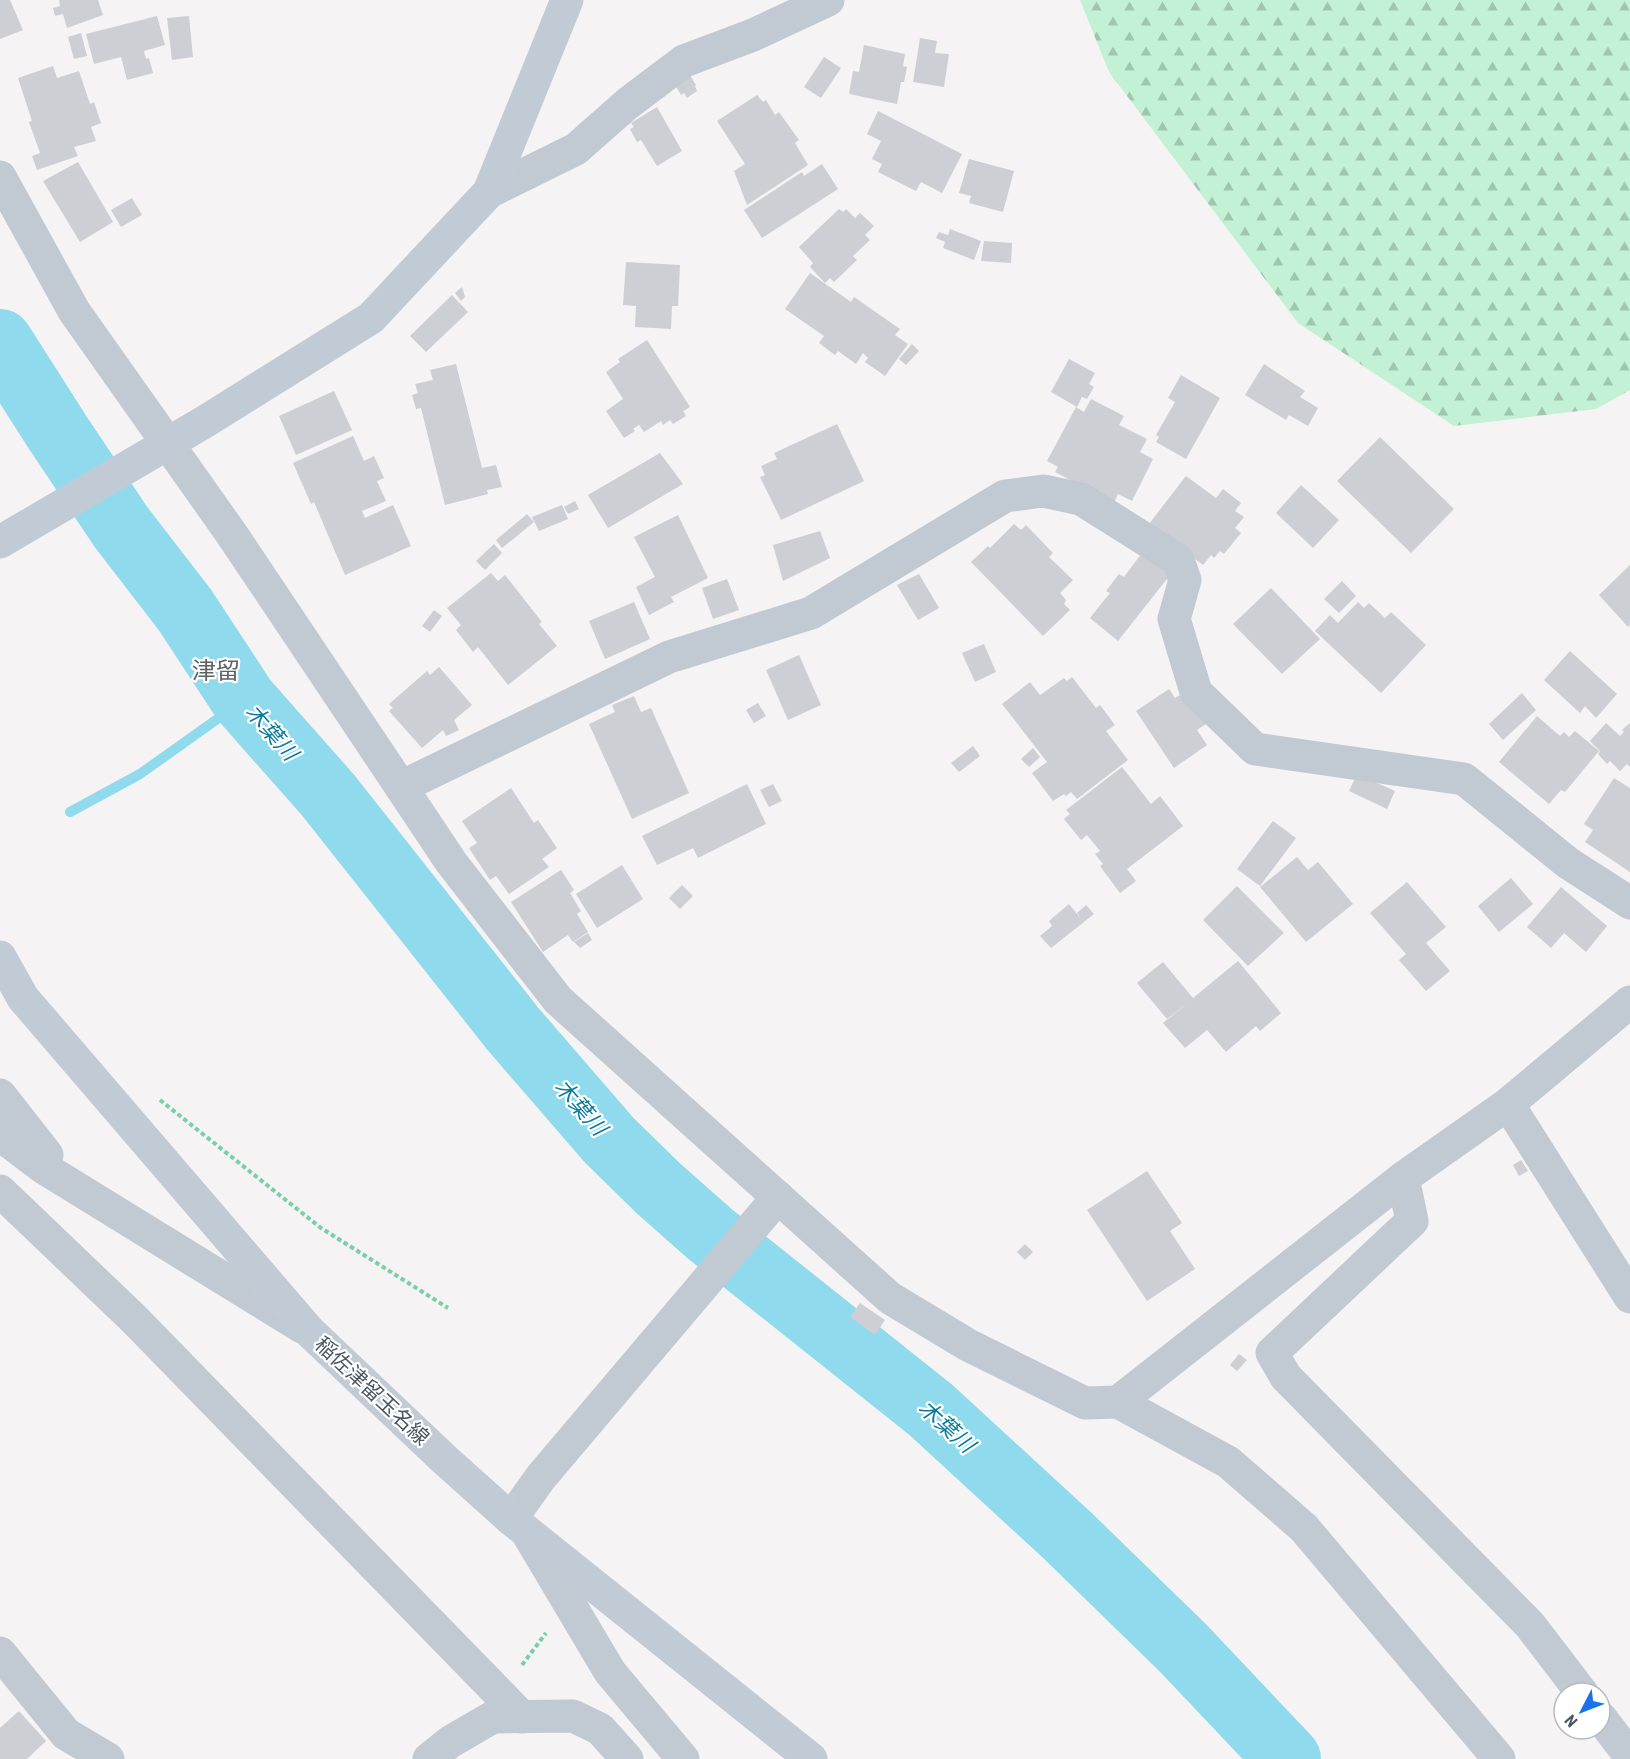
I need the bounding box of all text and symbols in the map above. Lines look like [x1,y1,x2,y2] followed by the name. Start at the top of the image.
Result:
[192,657,240,685] district label: 津留
[241,699,304,767] water label: 木葉川
[550,1074,613,1142] water label: 木葉川
[310,1332,434,1450] street label: 稲佐津留玉名線
[914,1395,981,1459] water label: 木葉川
[1552,1681,1612,1741] north arrow
[1561,1711,1582,1731] text: N

